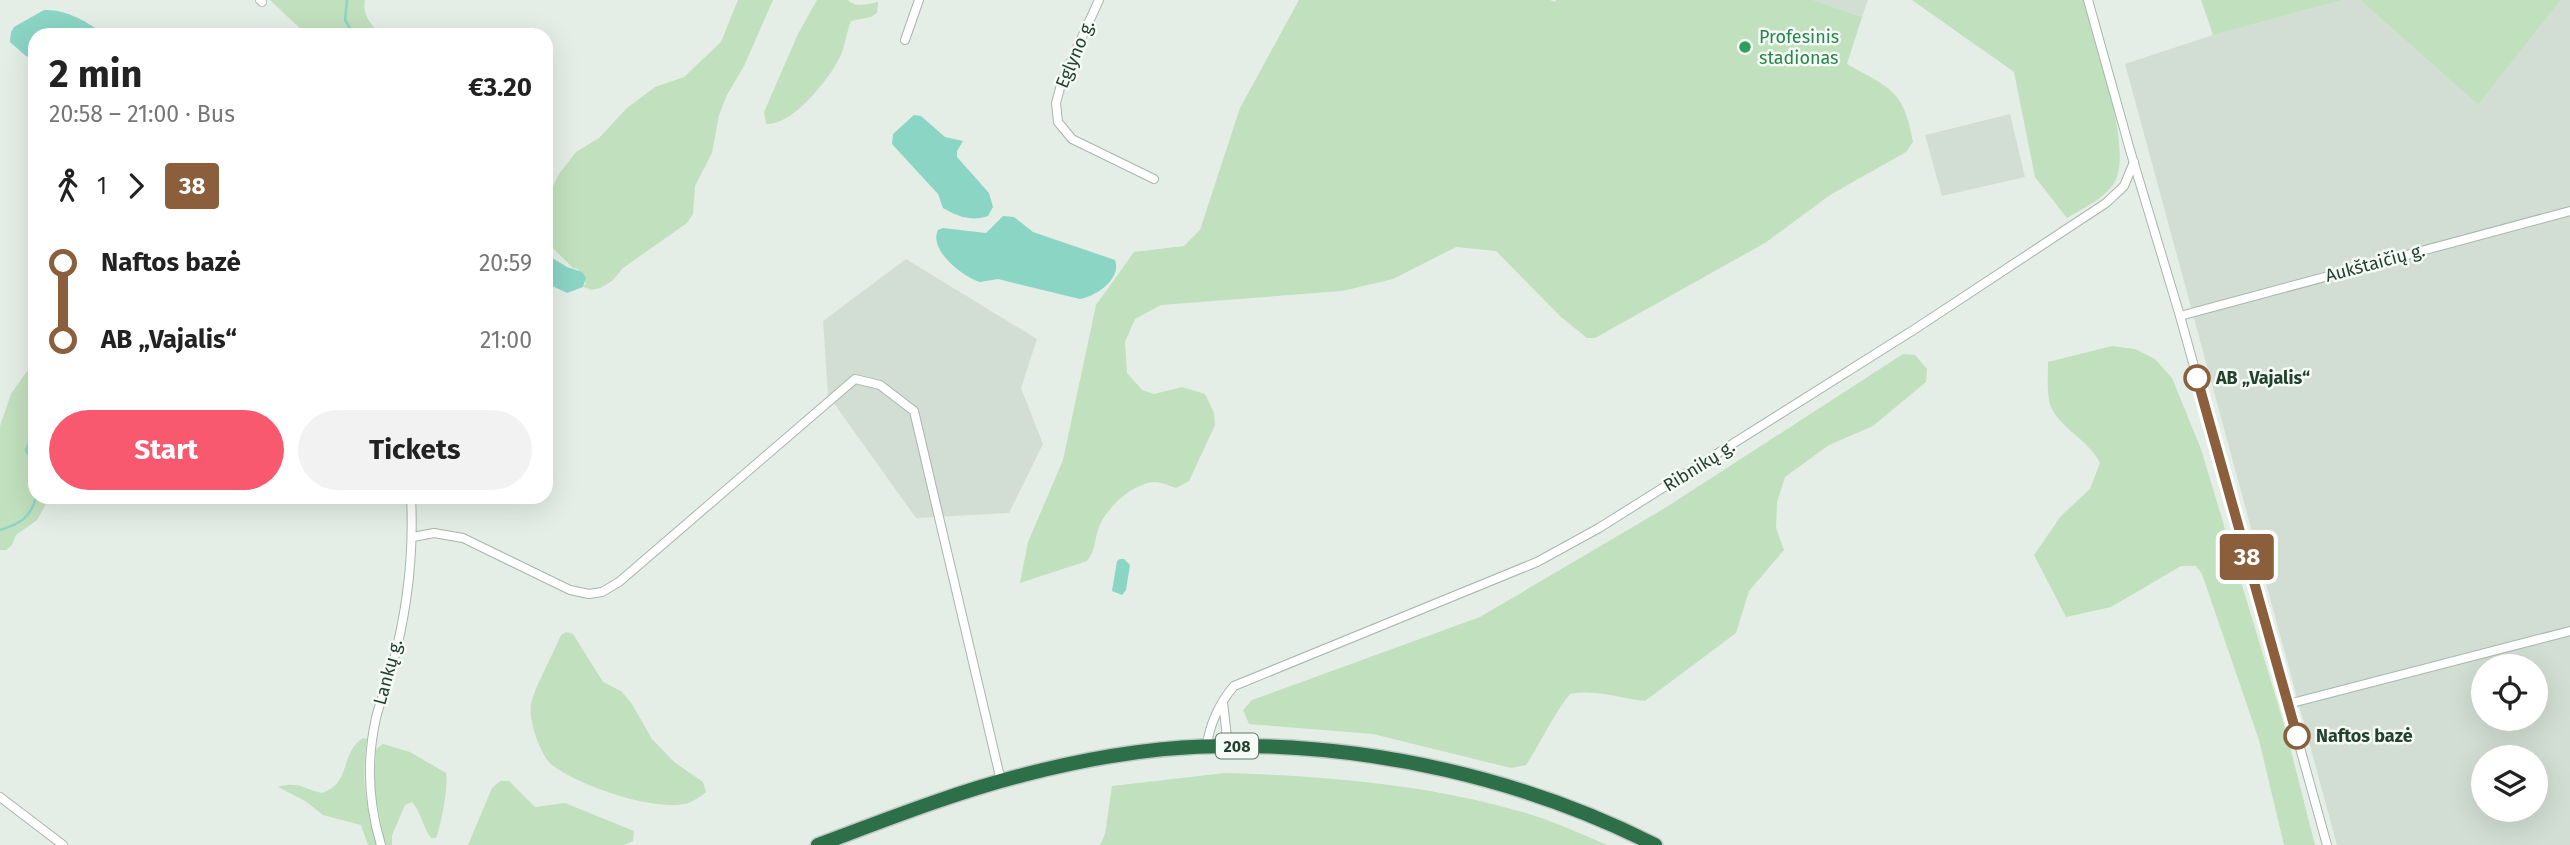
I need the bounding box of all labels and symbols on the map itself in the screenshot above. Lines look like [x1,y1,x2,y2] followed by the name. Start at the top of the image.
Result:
[1051,17,1099,91] street label: Eglyno g.
[1759,26,1839,69] place label: Profesinis stadionas
[1737,39,1753,55] marker: Profesinis stadionas
[2323,239,2427,287] street label: Aukštaičių g.
[2184,365,2210,391] marker: AB „Vajalis“
[2215,367,2310,389] place label: AB „Vajalis“
[1659,435,1739,497] street label: Ribnikų g.
[2216,534,2278,580] line badge: 38
[369,637,407,707] street label: Lankų g.
[2284,723,2310,749] marker: Naftos bazė
[2316,725,2413,747] place label: Naftos bazė
[1216,734,1258,758] road number: 208

